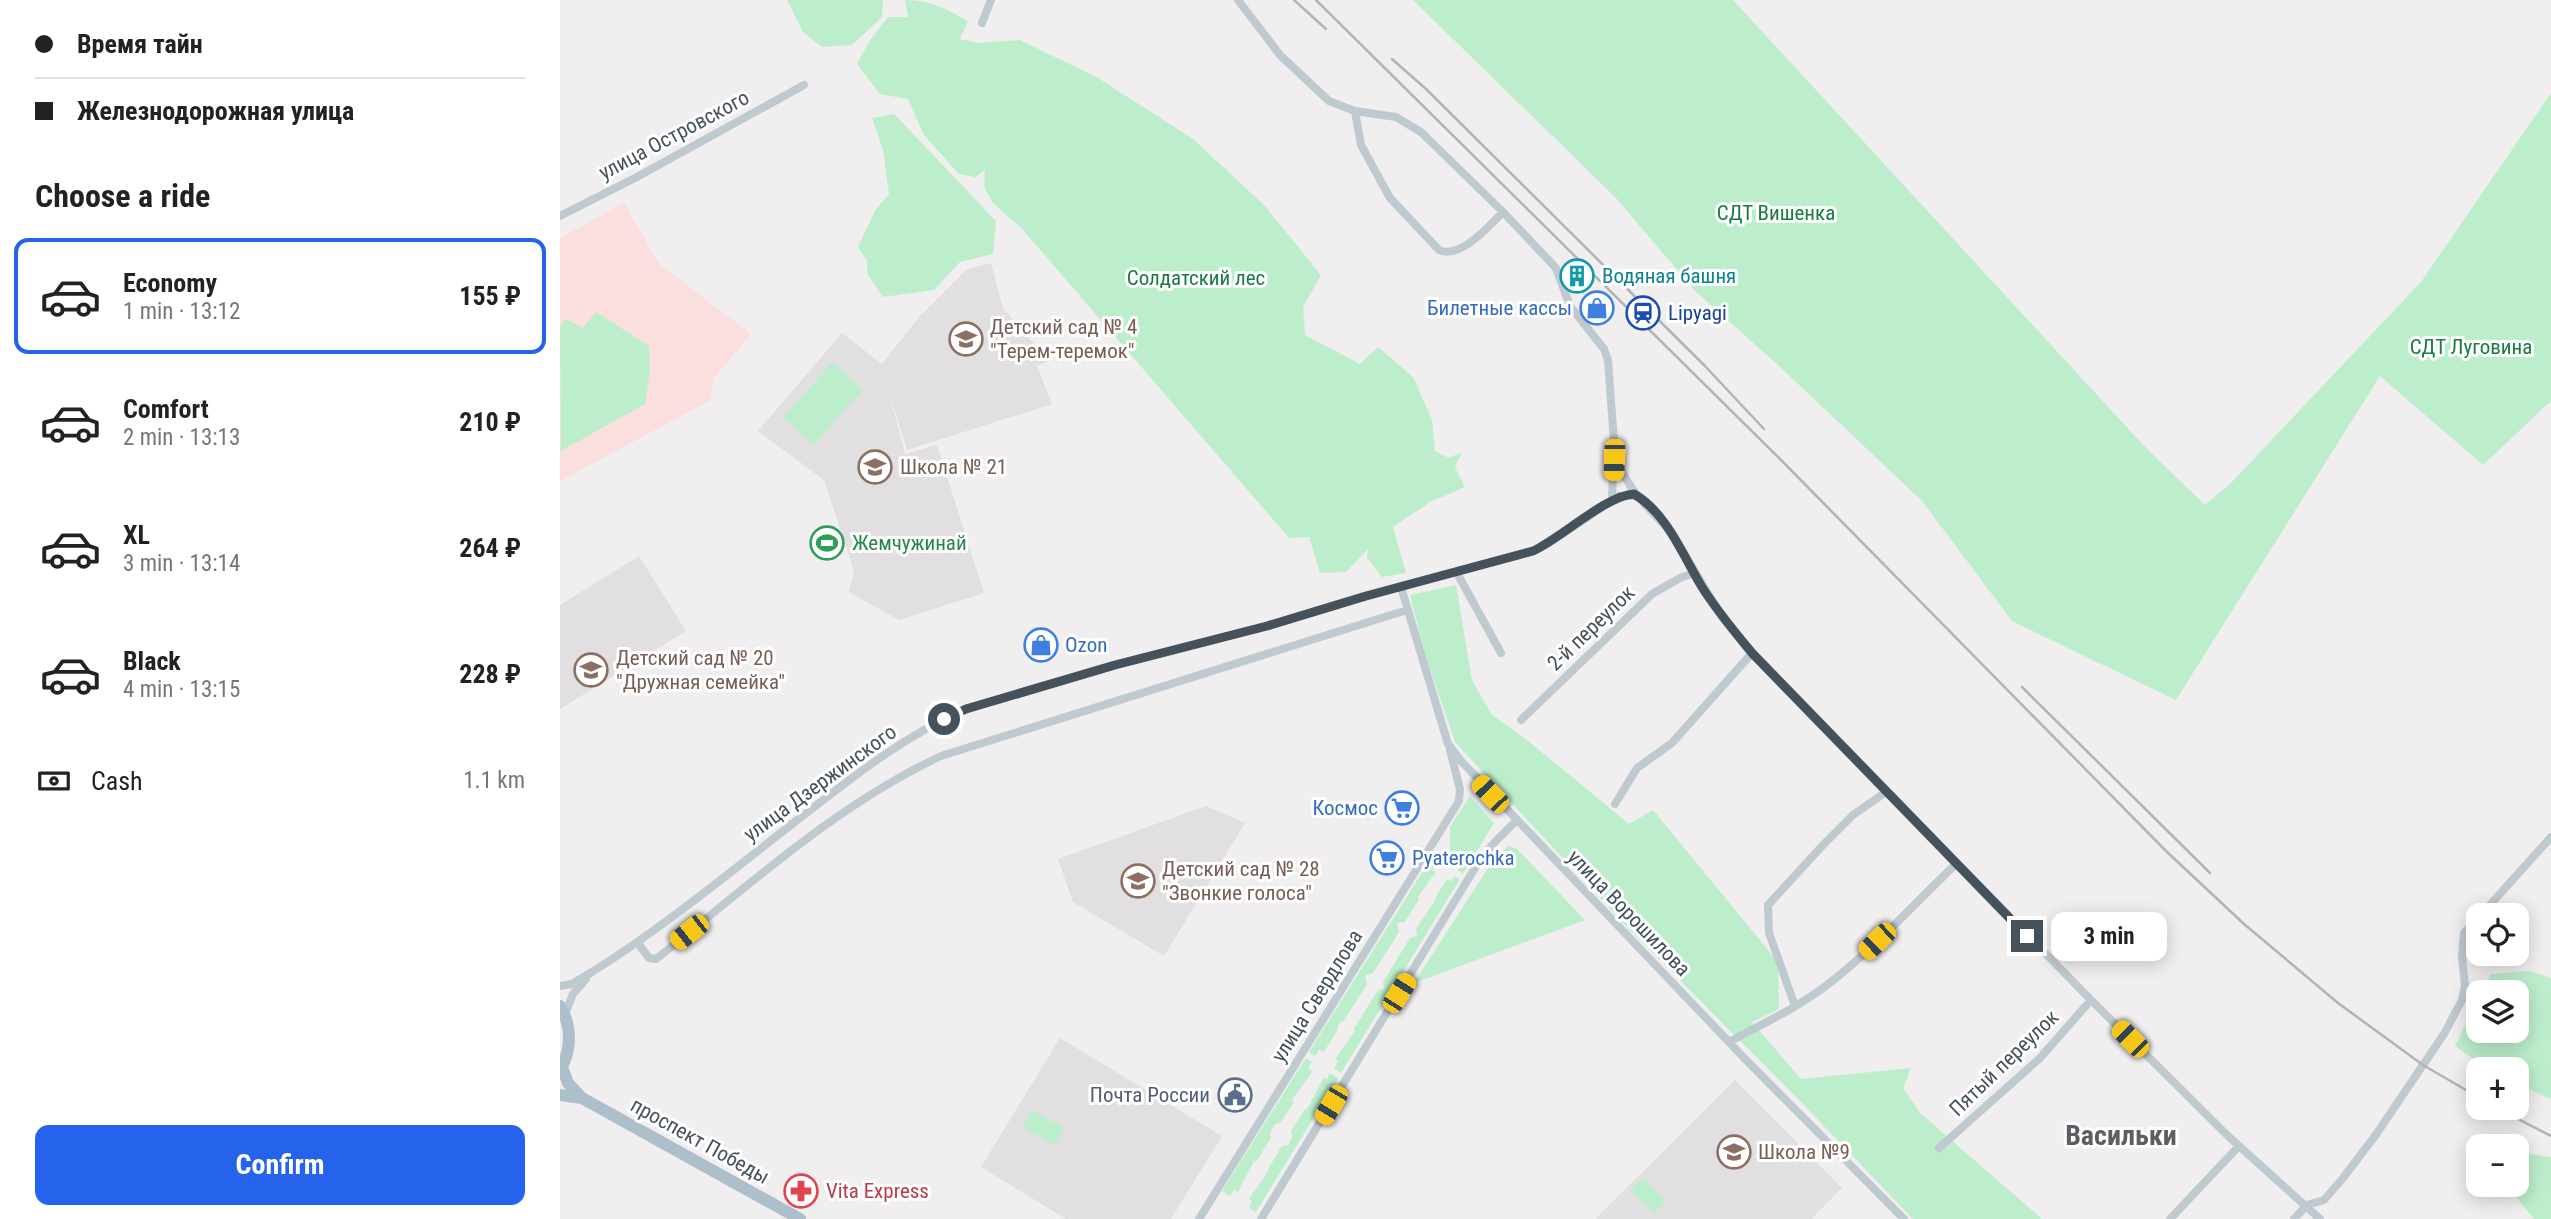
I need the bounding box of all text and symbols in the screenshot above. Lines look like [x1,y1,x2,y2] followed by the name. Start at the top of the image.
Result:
[77,29,203,59] text: Время тайн
[595,85,753,185] street label: улица Островского
[77,96,354,126] text: Железнодорожная улица
[35,177,210,215] text: Choose a ride
[1717,201,1835,225] park label: СДТ Вишенка
[1558,257,1596,295] building icon: Водяная башня
[1602,264,1736,288] place label: Водяная башня
[39,265,102,328] icon: car
[1127,266,1265,290] park label: Солдатский лес
[123,268,217,298] text: Economy
[459,281,521,311] text: 155 ₽
[1578,289,1616,327] shop icon: Билетные кассы
[1624,294,1662,332] station icon: Lipyagi
[1427,296,1572,320] place label: Билетные кассы
[123,298,240,325] text: 1 min · 13:12
[1668,301,1727,325] place label: Lipyagi
[990,315,1137,363] place label: Детский сад № 4 "Терем-теремок"
[947,320,985,358] school or university icon: Детский сад № 4 "Терем-теремок"
[2410,335,2532,359] park label: СДТ Луговина
[39,391,102,454] icon: car
[123,394,209,424] text: Comfort
[459,407,521,437] text: 210 ₽
[123,424,240,451] text: 2 min · 13:13
[1603,439,1626,481] car
[856,448,894,486] school or university icon: Школа № 21
[900,455,1007,479] place label: Школа № 21
[39,517,102,580] icon: car
[123,520,150,550] text: XL
[808,524,846,562] sports icon: Жемчужинай
[852,531,967,555] place label: Жемчужинай
[459,533,521,563] text: 264 ₽
[123,550,240,577] text: 3 min · 13:14
[1543,581,1639,675] street label: 2-й переулок
[1022,626,1060,664] shop icon: Ozon
[1065,633,1107,657] place label: Ozon
[39,643,102,706] icon: car
[123,646,181,676] text: Black
[616,646,785,694] place label: Детский сад № 20 "Дружная семейка"
[572,651,610,689] school or university icon: Детский сад № 20 "Дружная семейка"
[459,659,521,689] text: 228 ₽
[123,676,240,703] text: 4 min · 13:15
[928,703,960,735] route start
[739,720,901,846] street label: улица Дзержинского
[35,762,73,800] icon: cash
[91,766,143,796] text: Cash
[463,767,525,794] text: 1.1 km
[1468,772,1513,816] car
[1383,789,1421,827] supermarket icon: Космос
[1312,796,1378,820] place label: Космос
[1368,839,1406,877] supermarket icon: Pyaterochka
[1563,845,1695,981] street label: улица Ворошилова
[1412,846,1515,870] place label: Pyaterochka
[1162,857,1320,905] place label: Детский сад № 28 "Звонкие голоса"
[1119,862,1157,900] school or university icon: Детский сад № 28 "Звонкие голоса"
[2466,903,2529,1197] map controls
[2466,903,2529,966] button: locate
[666,911,713,953] car
[2052,912,2167,960] callout: 3 min
[1855,919,1900,963] car
[2011,920,2043,952] route end
[2083,923,2135,950] text: 3 min
[1267,926,1367,1066] street label: улица Свердлова
[1379,970,1420,1016] car
[2466,980,2529,1043] button: layers
[1945,1005,2063,1121] street label: Пятый переулок
[2108,1017,2153,1061] car
[2466,1057,2529,1120] button: +
[1216,1076,1254,1114] public building icon: Почта России
[1312,1082,1351,1128] car
[1090,1083,1210,1107] place label: Почта России
[626,1093,774,1189] street label: проспект Победы
[2065,1119,2177,1152] district label: Васильки
[35,1125,525,1205] button: Confirm
[1715,1133,1753,1171] school or university icon: Школа №9
[2466,1134,2529,1197] button: −
[1758,1140,1850,1164] place label: Школа №9
[782,1172,820,1210] pharmacy icon: Vita Express
[826,1179,929,1203] place label: Vita Express

